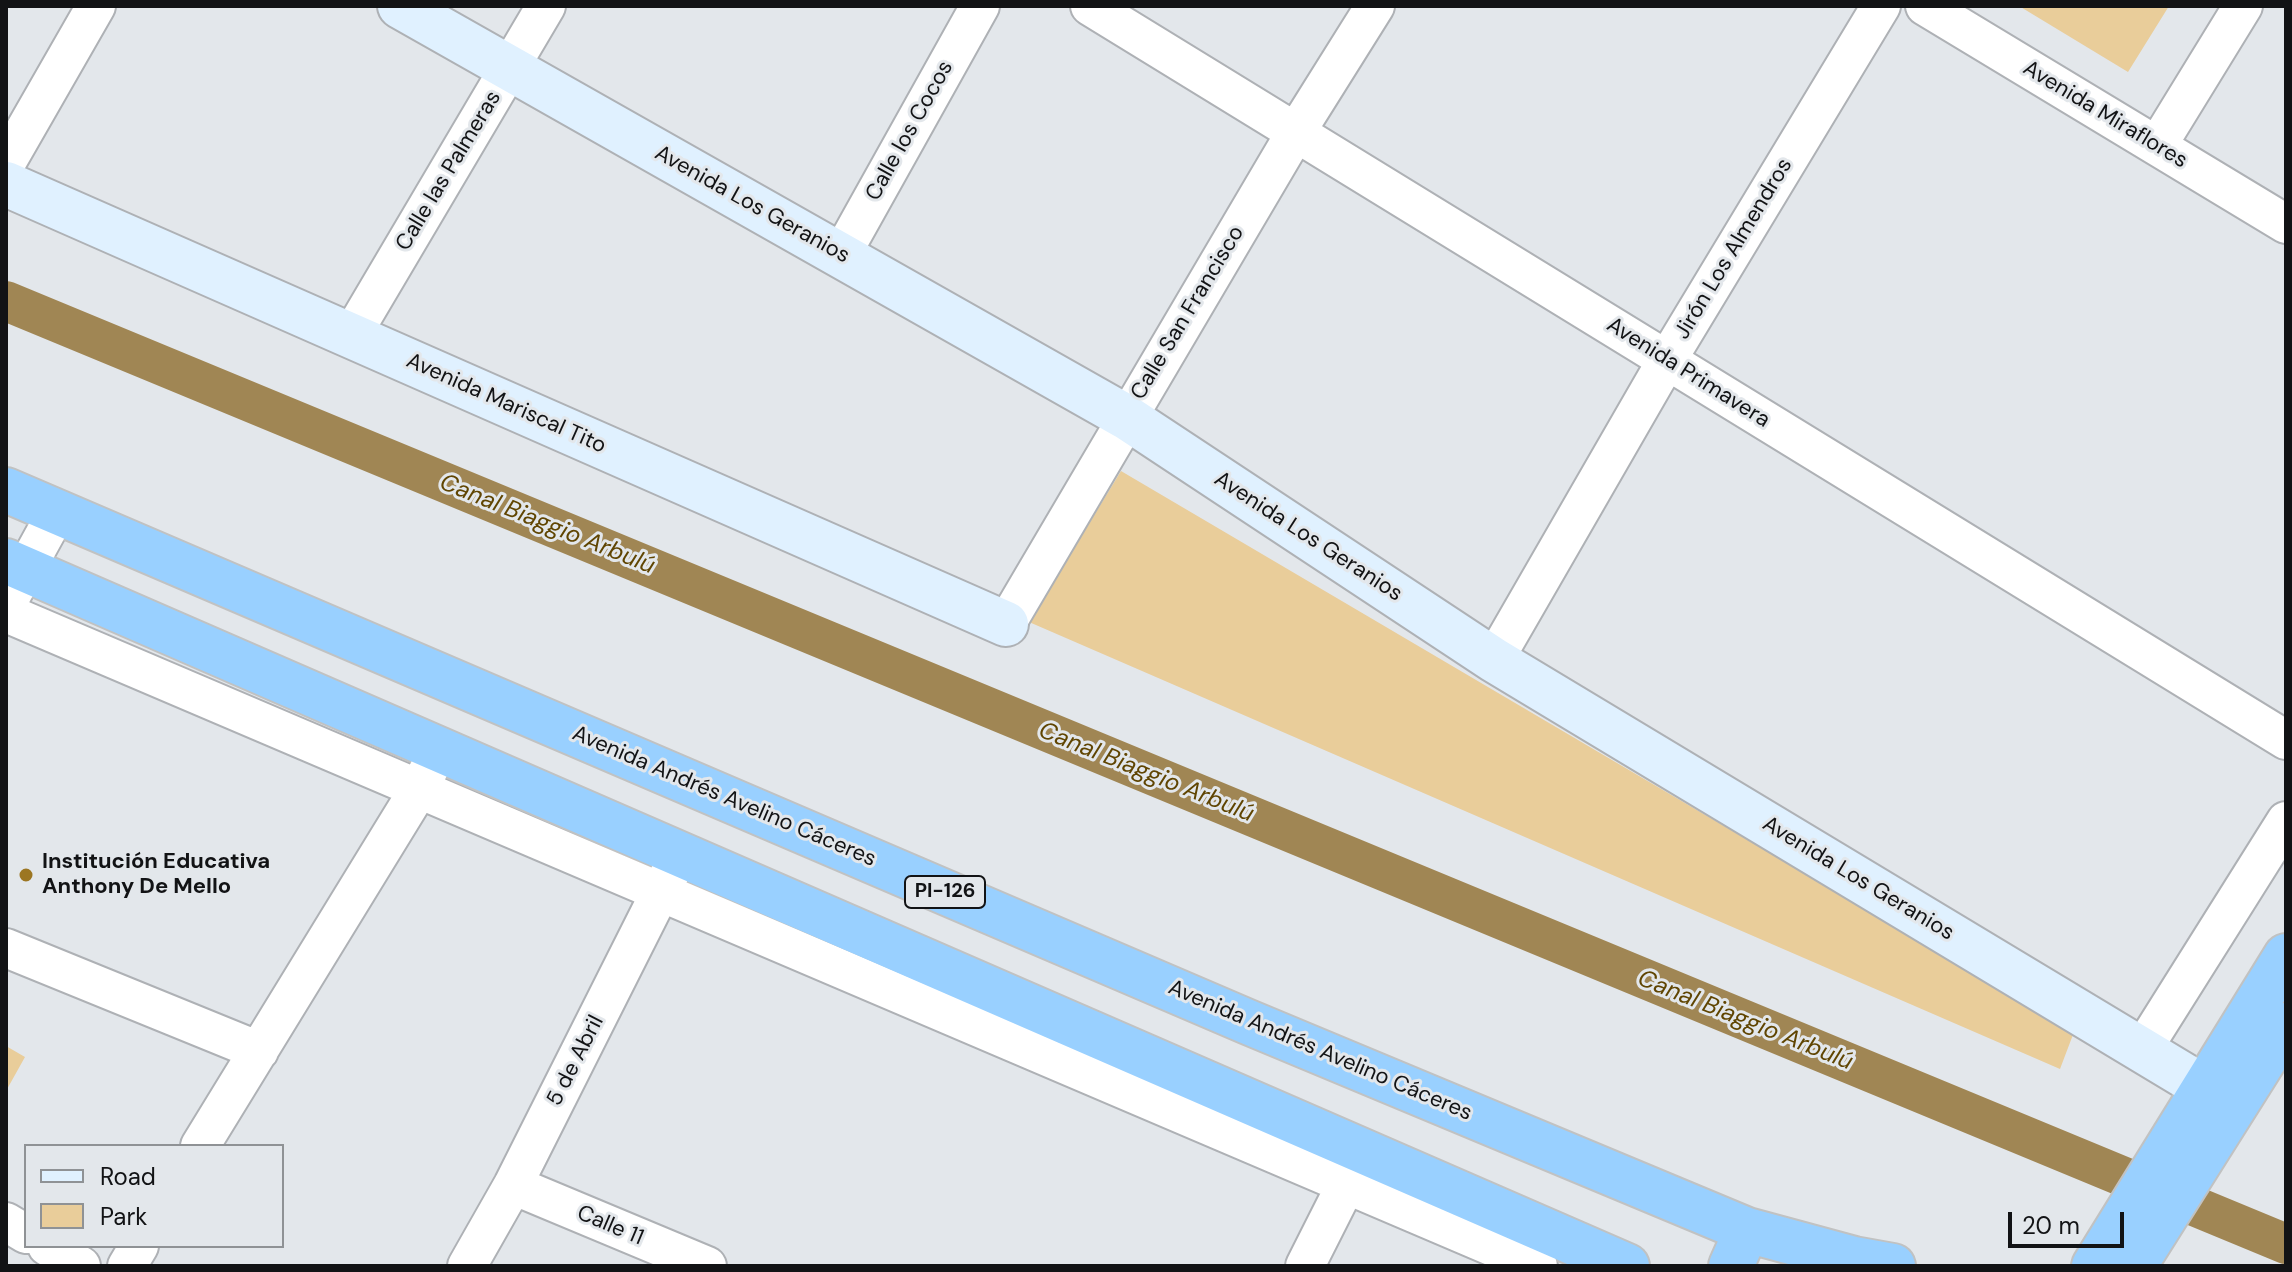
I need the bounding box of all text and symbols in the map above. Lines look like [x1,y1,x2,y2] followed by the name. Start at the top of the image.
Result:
[2018,55,2192,175] street label: Avenida Miraflores
[861,56,959,206] street label: Calle los Cocos
[391,86,507,256] street label: Calle las Palmeras
[650,140,854,270] street label: Avenida Los Geranios
[1670,154,1798,344] street label: Jirón Los Almendros
[1126,221,1250,405] street label: Calle San Francisco
[1601,312,1775,434] street label: Avenida Primavera
[402,348,610,460] street label: Avenida Mariscal Tito
[1209,466,1407,608] street label: Avenida Los Geranios
[435,469,659,581] water label: Canal Biaggio Arbulú
[1034,717,1258,829] water label: Canal Biaggio Arbulú
[568,721,880,873] street label: Avenida Andrés Avelino Cáceres
[1757,811,1959,947] street label: Avenida Los Geranios
[42,849,270,900] place label: Institución Educativa Anthony De Mello
[17,866,35,884] marker: Institución Educativa Anthony De Mello
[905,876,985,908] road number: PI-126
[1633,965,1857,1077] water label: Canal Biaggio Arbulú
[1164,975,1476,1127] street label: Avenida Andrés Avelino Cáceres
[542,1011,610,1111] street label: 5 de Abril
[24,1144,284,1248] legend
[100,1161,156,1192] text: Road
[2012,1196,2128,1246] scale bar
[573,1200,647,1252] street label: Calle 11
[100,1201,147,1232] text: Park
[2022,1210,2080,1241] text: 20 m

